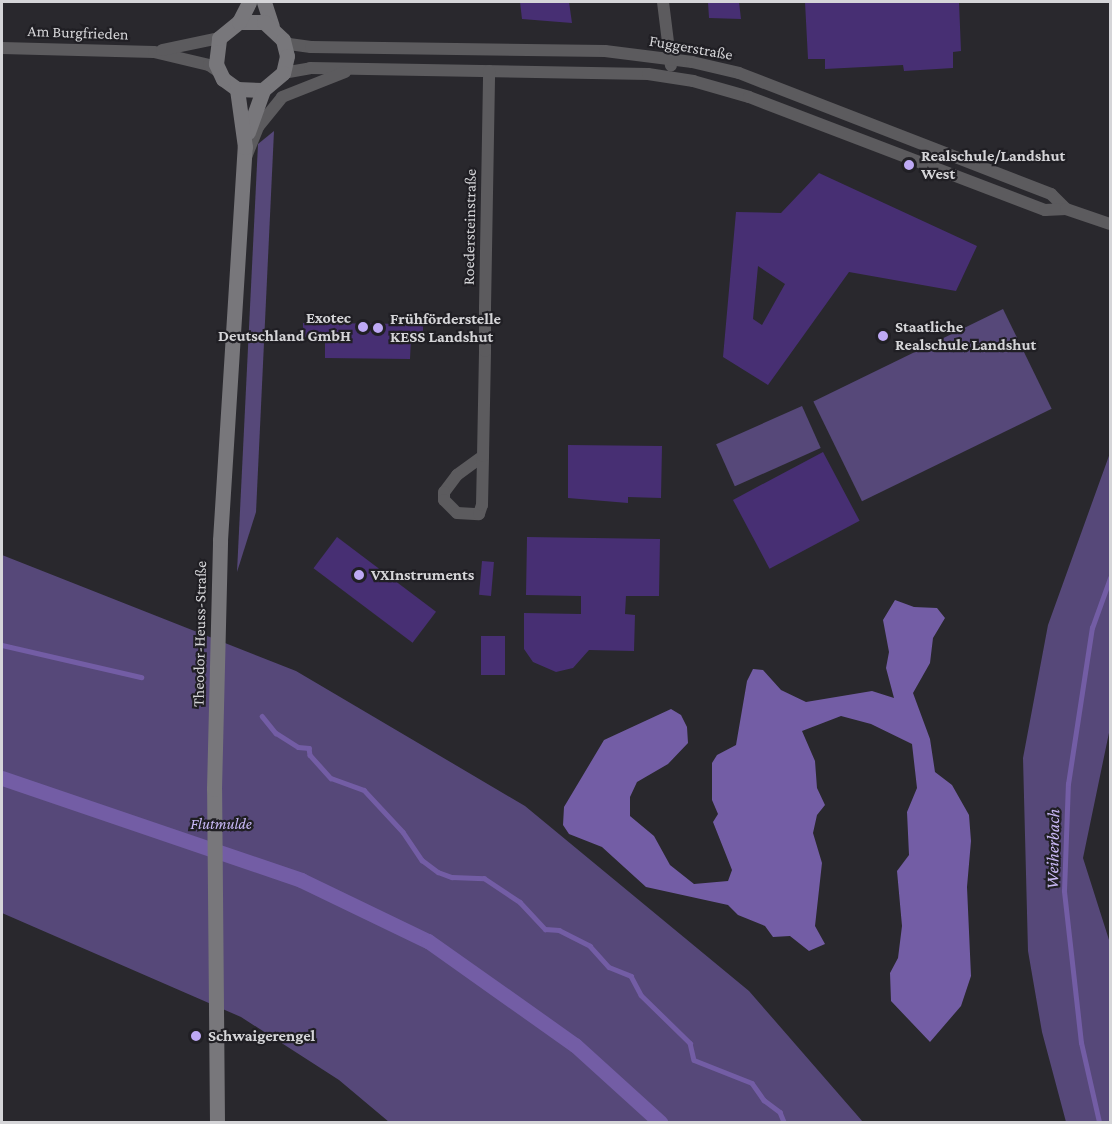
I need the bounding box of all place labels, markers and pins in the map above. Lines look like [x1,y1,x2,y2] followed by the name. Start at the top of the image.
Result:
[921,146,1065,184] place label: Realschule/Landshut West
[902,158,916,172] marker: Realschule/Landshut West
[218,308,351,346] place label: Exotec Deutschland GmbH
[390,309,501,347] place label: Frühförderstelle KESS Landshut
[895,317,1036,355] place label: Staatliche Realschule Landshut
[356,320,370,334] marker: Exotec Deutschland GmbH
[371,321,385,335] marker: Frühförderstelle KESS Landshut
[876,329,890,343] marker: Staatliche Realschule Landshut
[371,565,474,585] place label: VXInstruments
[352,568,366,582] marker: VXInstruments
[208,1026,315,1046] place label: Schwaigerengel
[189,1029,203,1043] marker: Schwaigerengel

